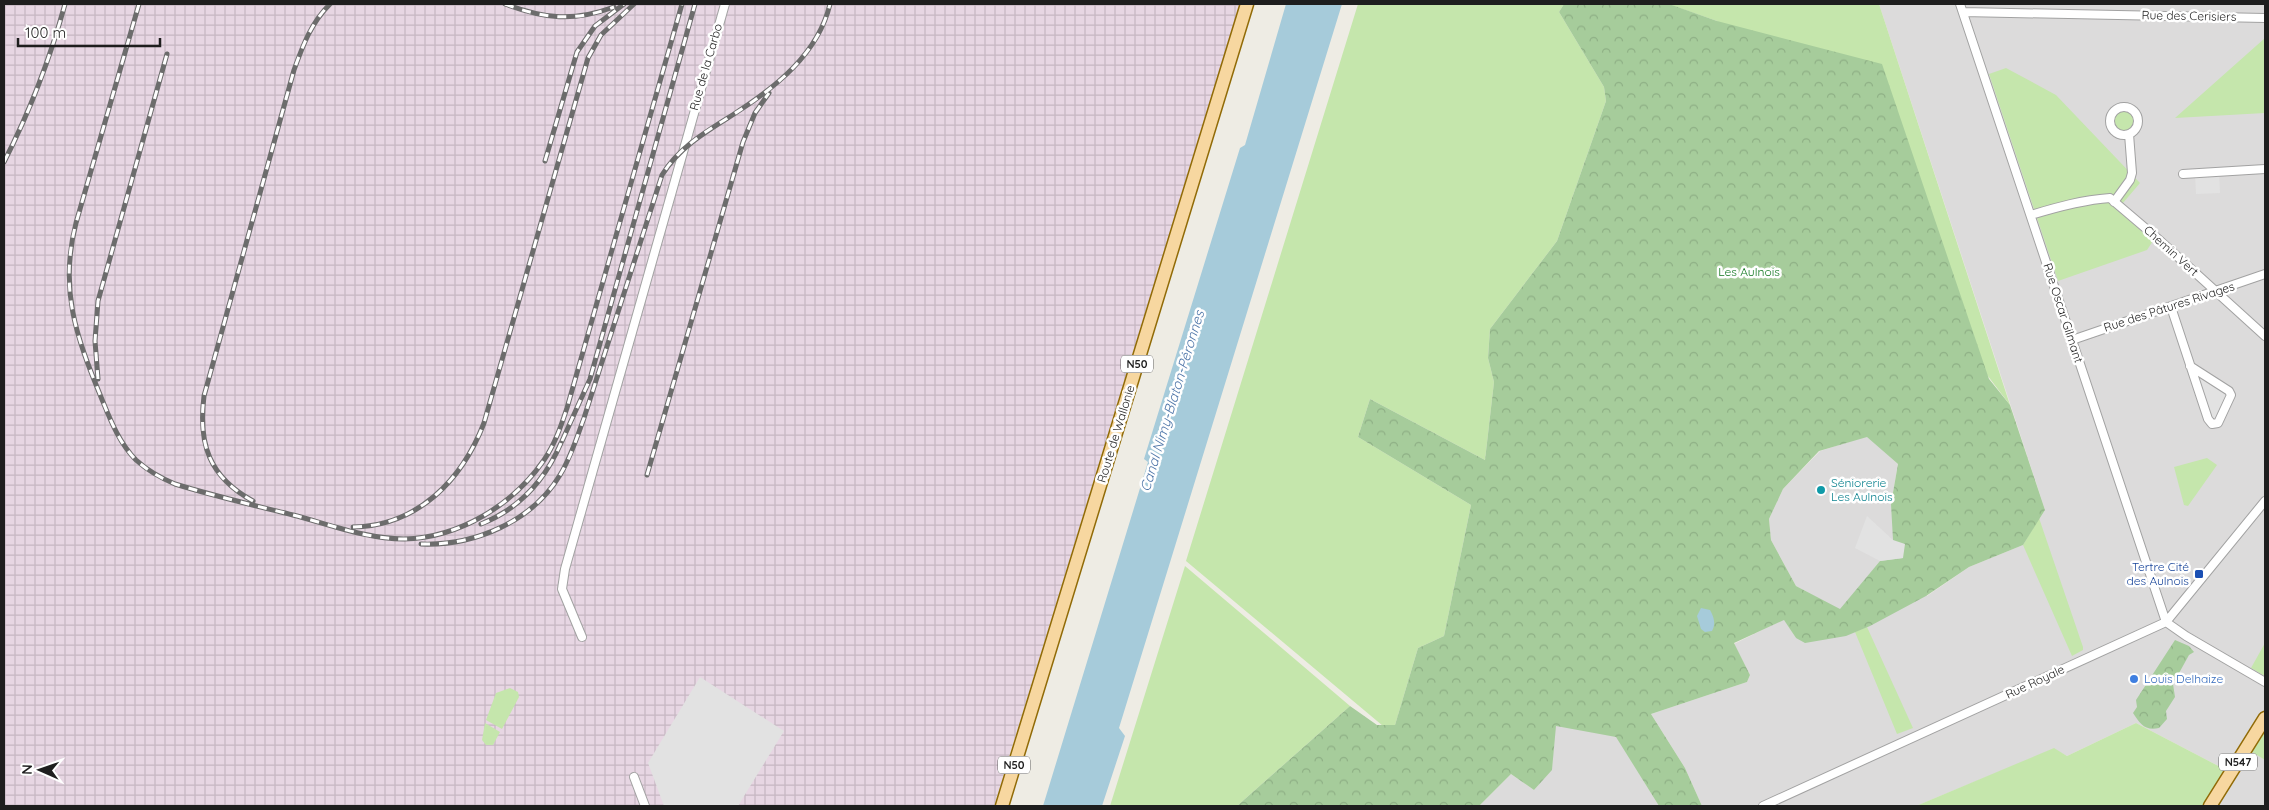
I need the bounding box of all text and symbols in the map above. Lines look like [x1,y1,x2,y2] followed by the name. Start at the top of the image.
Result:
[2141,7,2237,24] street label: Rue des Cerisiers
[18,15,160,47] scale bar
[686,22,725,112] street label: Rue de la Carbo
[25,23,66,42] text: 100 m
[2141,222,2202,279] street label: Chemin Vert
[2040,261,2087,365] street label: Rue Oscar Gilmant
[1718,264,1780,279] park label: Les Aulnois
[2101,278,2237,335] street label: Rue des Pâtures Rivages
[1136,307,1209,494] water label: Canal Nimy-Blaton-Péronnes
[1121,356,1153,372] road number: N50
[1094,383,1138,484] street label: Route de Wallonie
[1831,475,1893,504] place label: Séniorerie Les Aulnois
[1815,484,1827,496] marker: Séniorerie Les Aulnois
[2126,559,2189,588] place label: Tertre Cité des Aulnois
[2193,568,2205,580] marker: Tertre Cité des Aulnois
[2003,661,2067,702] street label: Rue Royale
[2144,671,2223,686] place label: Louis Delhaize
[2128,673,2140,685] marker: Louis Delhaize
[15,745,65,795] north arrow
[2219,754,2257,770] road number: N547
[998,756,1030,774] road number: N50
[18,764,36,775] text: N

